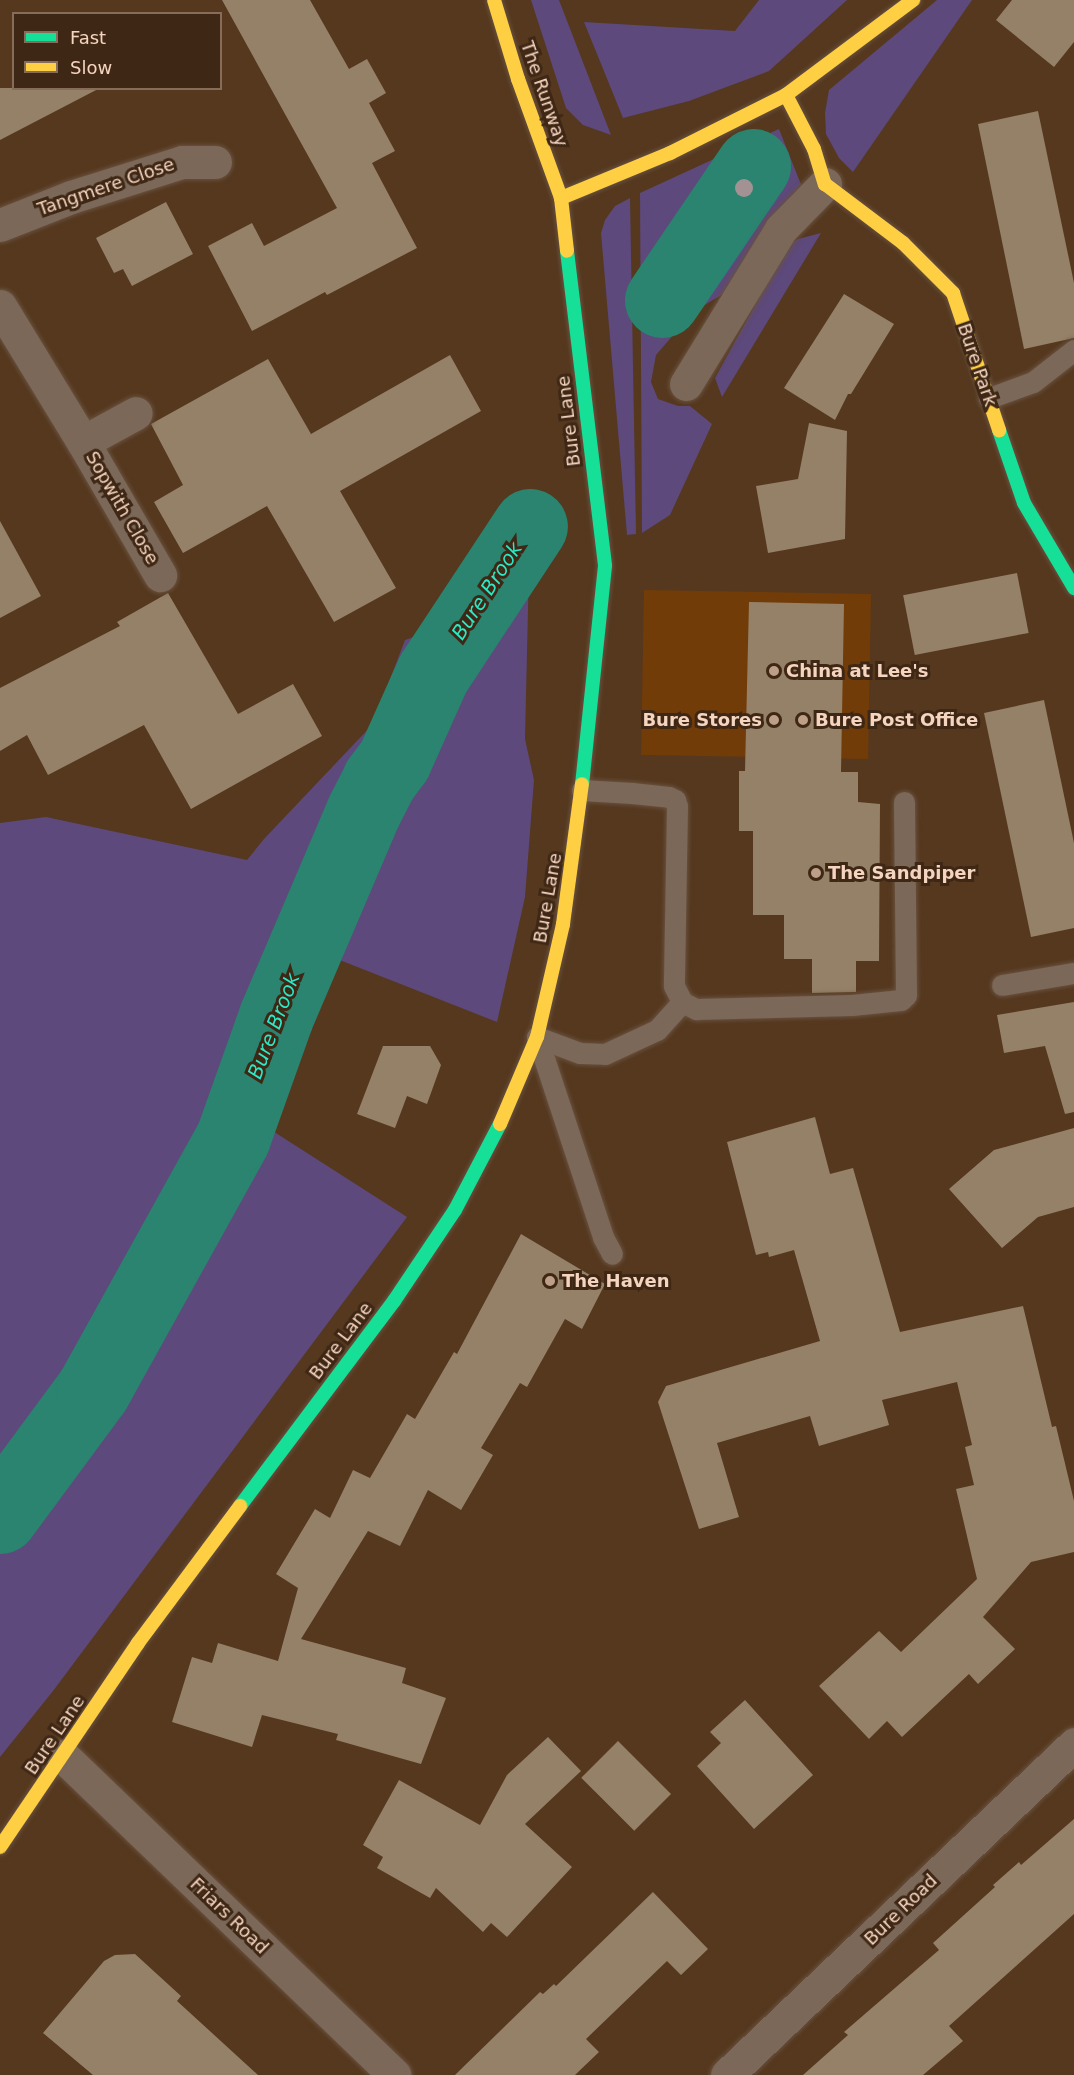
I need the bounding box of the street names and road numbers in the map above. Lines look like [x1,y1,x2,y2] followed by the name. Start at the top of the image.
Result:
[516,38,572,150] street label: The Runway
[35,153,177,221] street label: Tangmere Close
[953,321,1001,409] street label: Bure Park
[553,374,585,468] street label: Bure Lane
[81,448,163,568] street label: Sopwith Close
[529,851,567,945] street label: Bure Lane
[305,1298,377,1384] street label: Bure Lane
[21,1691,89,1779] street label: Bure Lane
[860,1870,942,1950] street label: Bure Road
[185,1873,273,1959] street label: Friars Road

